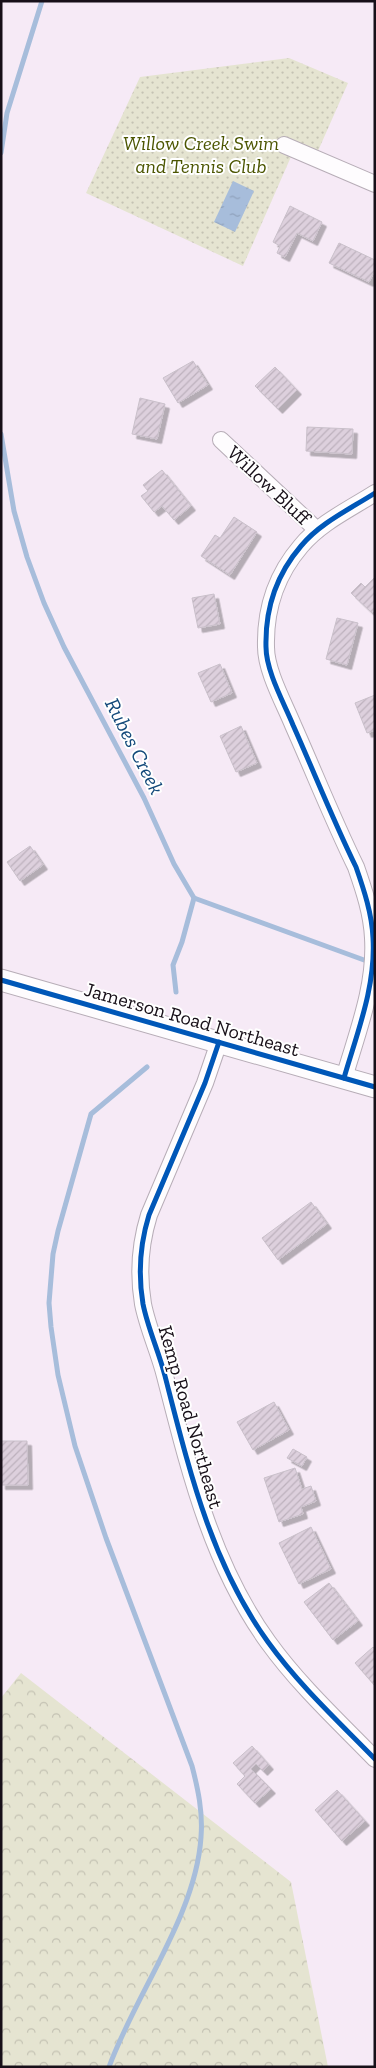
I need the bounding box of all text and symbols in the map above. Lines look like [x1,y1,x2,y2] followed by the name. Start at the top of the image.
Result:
[123,131,279,178] park label: Willow Creek Swim and Tennis Club
[222,440,317,531] street label: Willow Bluff
[100,694,170,798] water label: Rubes Creek
[82,977,303,1061] street label: Jamerson Road Northeast
[153,1323,229,1512] street label: Kemp Road Northeast

